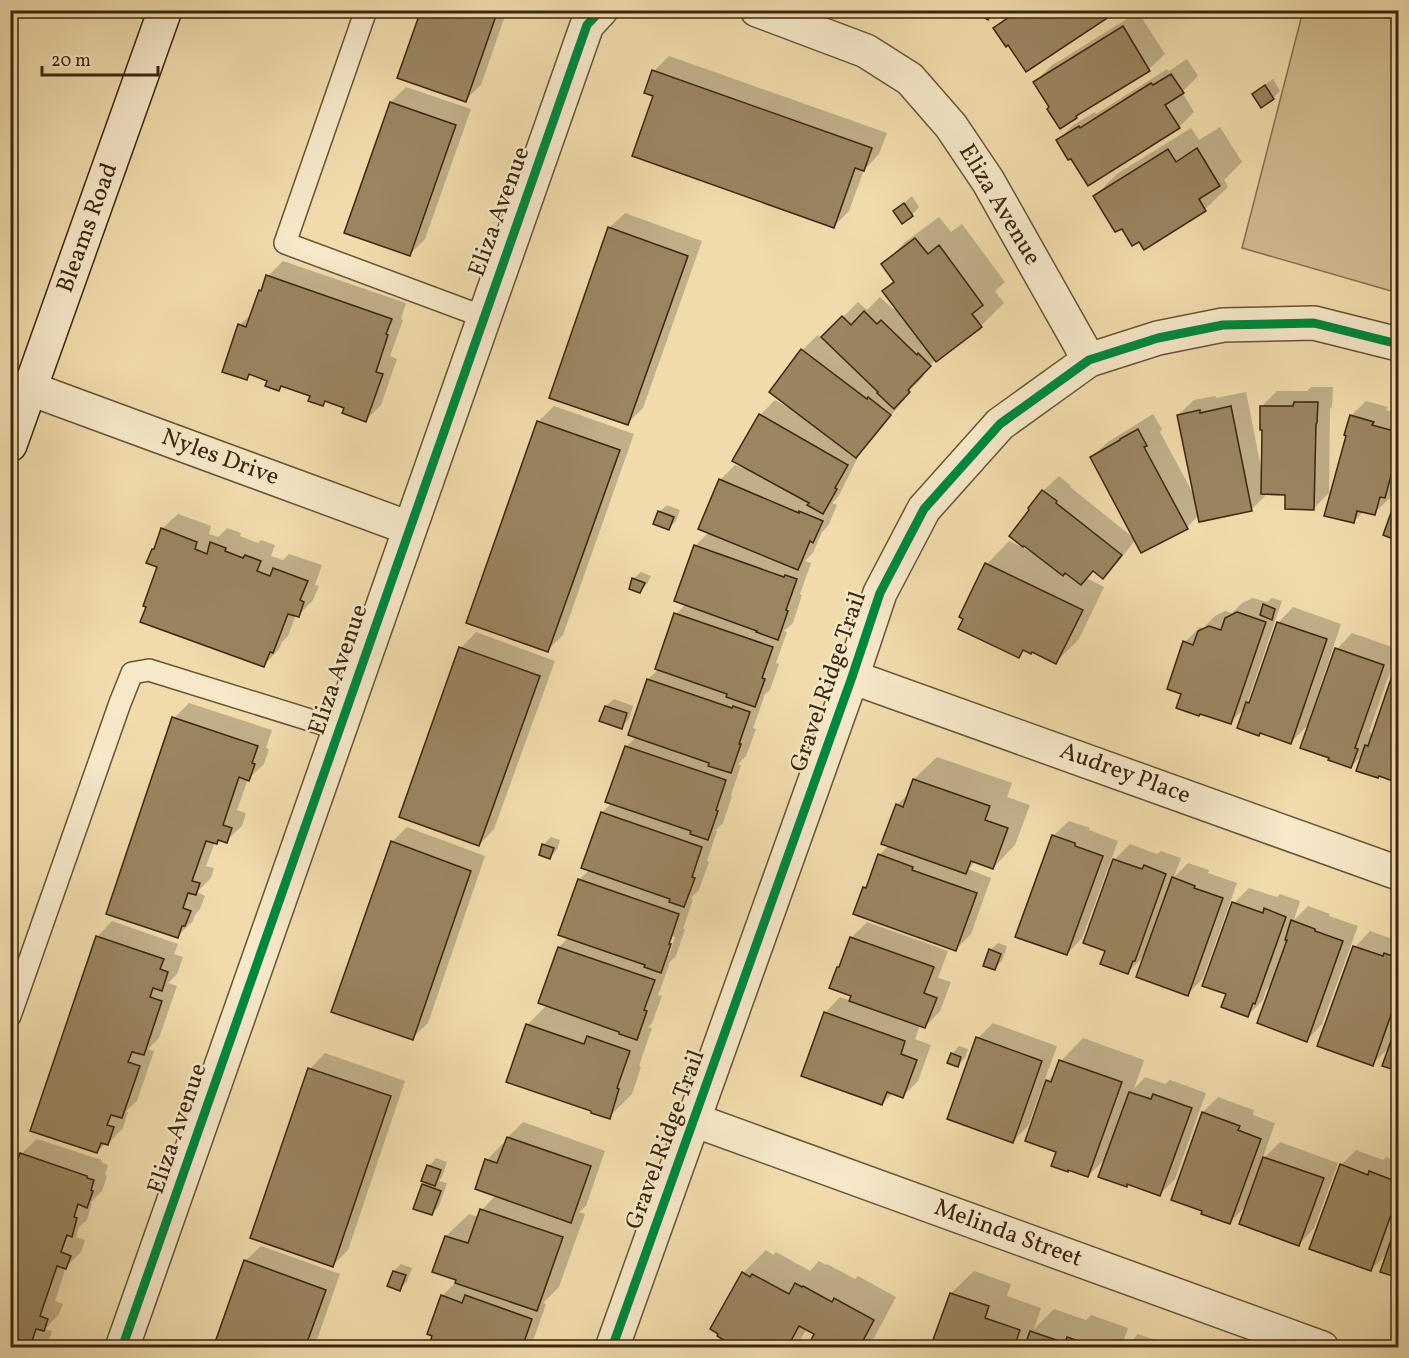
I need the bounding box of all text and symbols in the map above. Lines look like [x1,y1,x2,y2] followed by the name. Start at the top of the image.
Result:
[42,39,158,77] scale bar
[51,49,91,74] text: 20 m
[949,138,1049,272] street label: Eliza Avenue
[461,142,539,282] street label: Eliza Avenue
[49,158,127,298] street label: Bleams Road
[156,421,284,495] street label: Nyles Drive
[782,587,876,777] street label: Gravel Ridge Trail
[301,600,377,740] street label: Eliza Avenue
[1055,735,1195,813] street label: Audrey Place
[618,1045,714,1235] street label: Gravel Ridge Trail
[140,1059,216,1199] street label: Eliza Avenue
[929,1191,1087,1277] street label: Melinda Street

